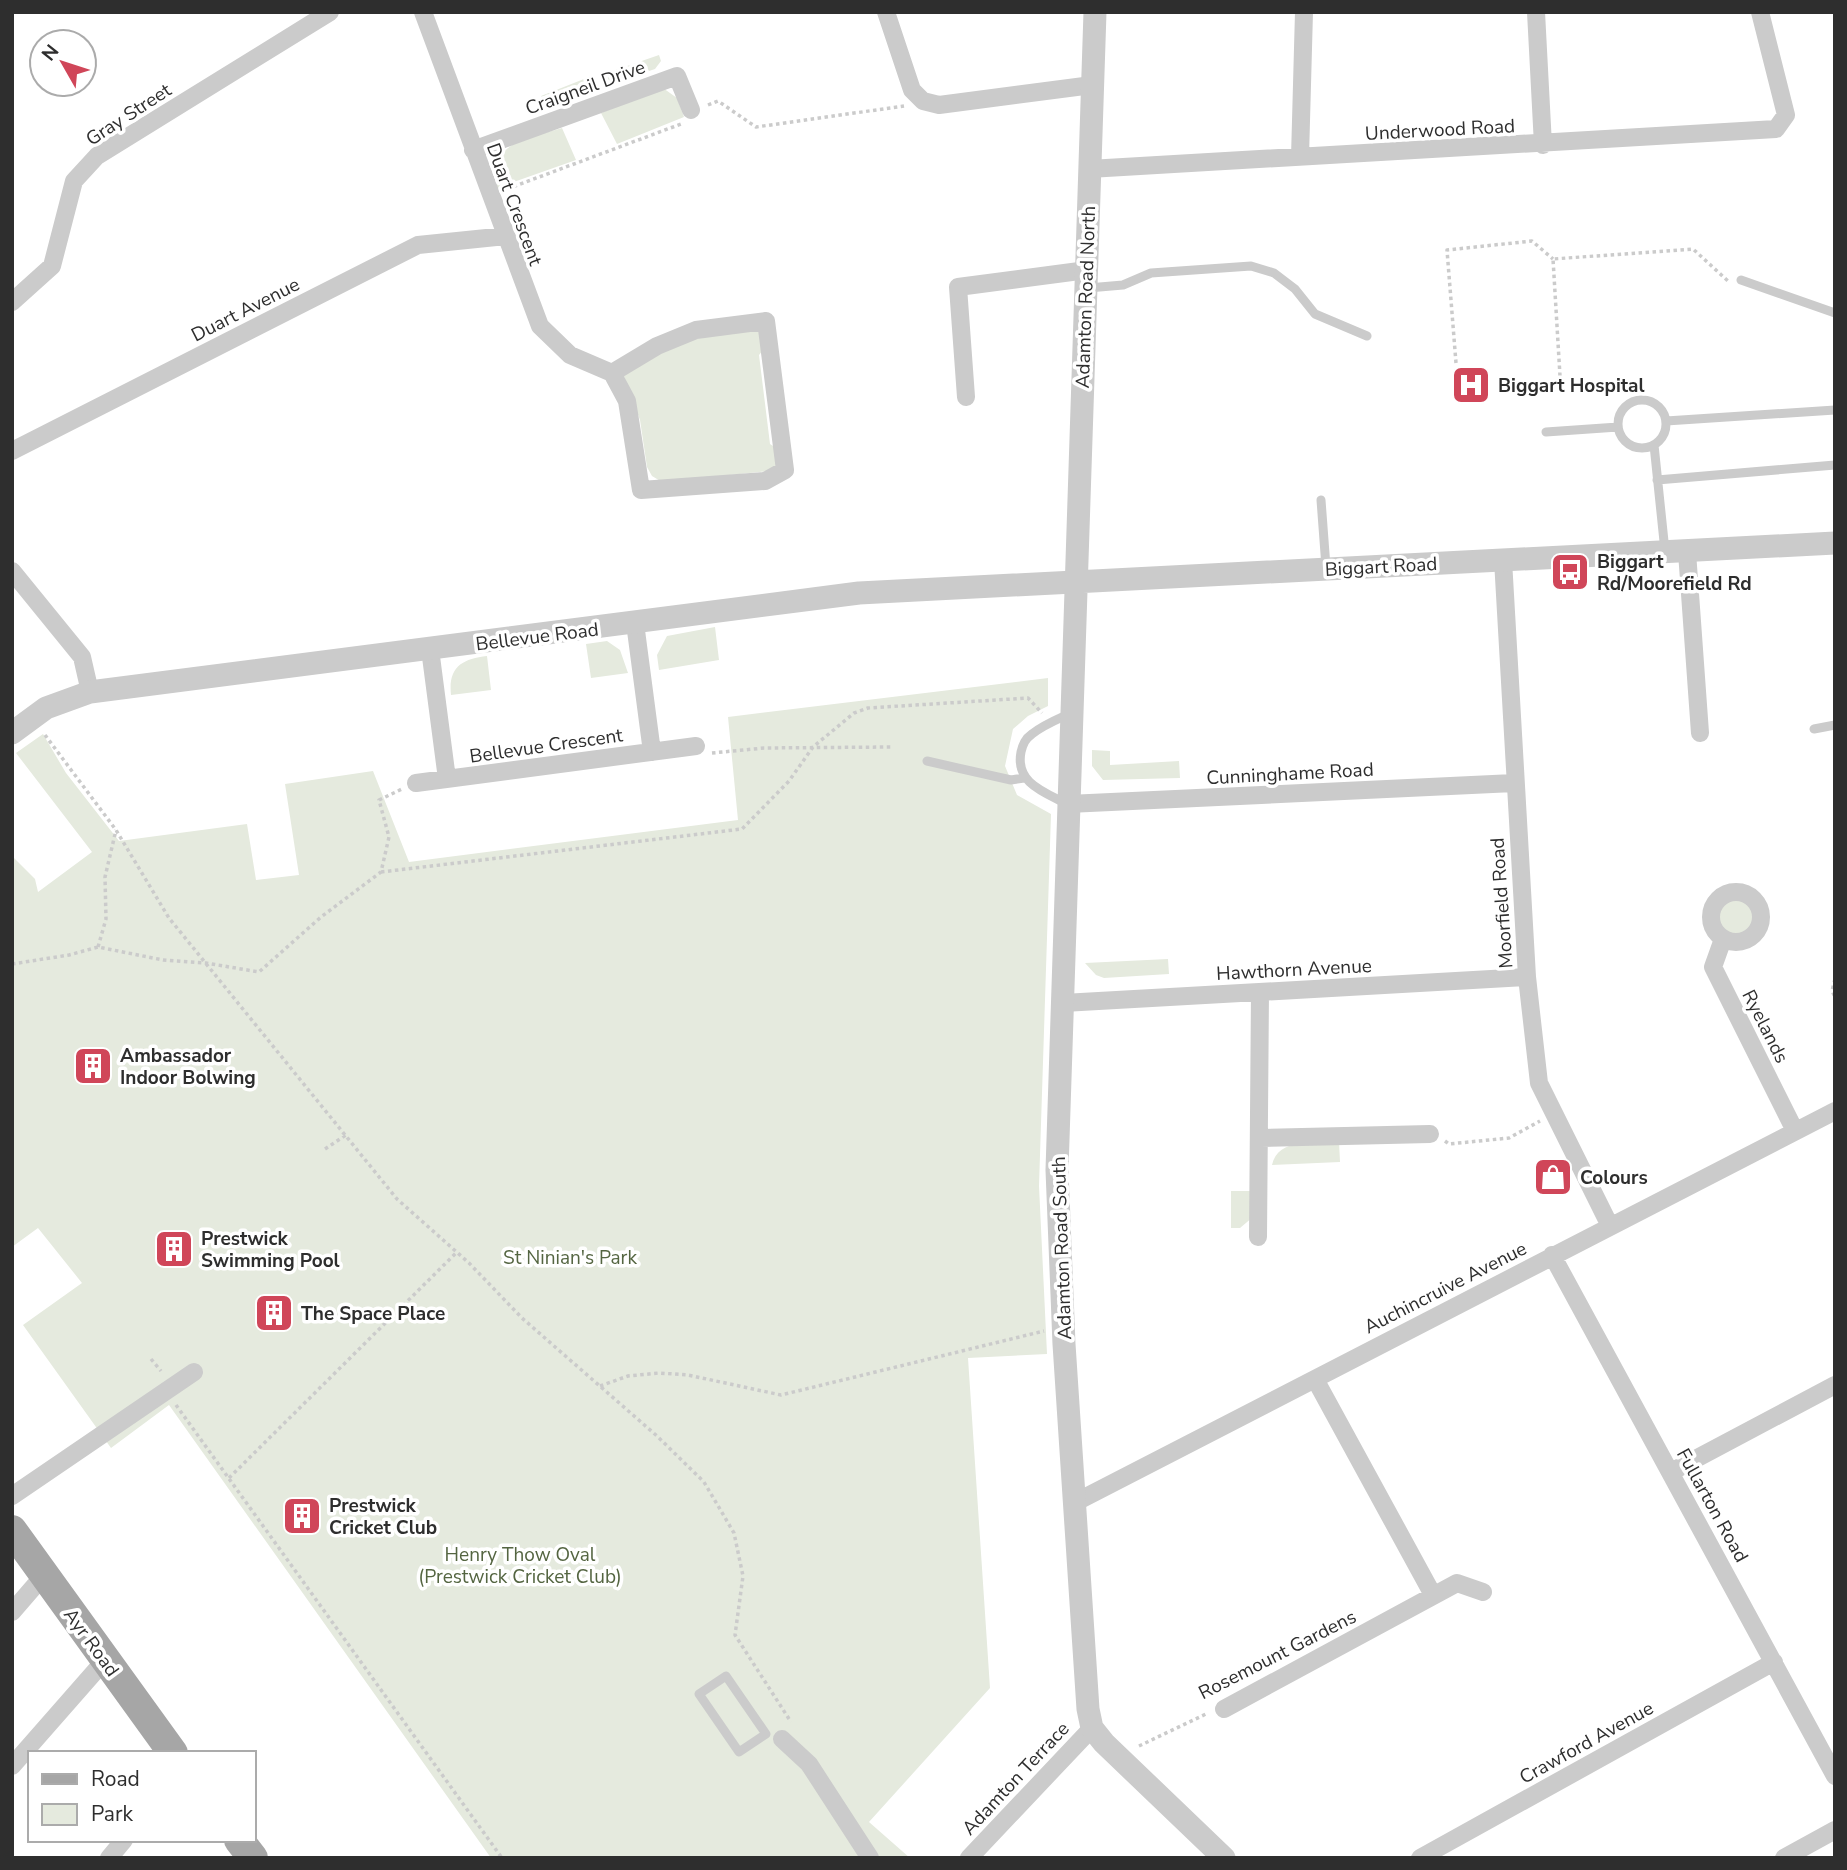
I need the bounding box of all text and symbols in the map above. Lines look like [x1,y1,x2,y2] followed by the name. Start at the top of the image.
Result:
[28,28,98,98] north arrow
[36,39,65,67] text: N
[522,54,649,122] street label: Craigneil Drive
[81,77,177,152] street label: Gray Street
[1364,113,1516,147] street label: Underwood Road
[480,139,548,270] street label: Duart Crescent
[1070,205,1102,389] street label: Adamton Road North
[187,271,304,348] street label: Duart Avenue
[1450,364,1492,406] hospital icon: Biggart Hospital
[1498,373,1645,399] place label: Biggart Hospital
[1597,549,1752,597] place label: Biggart Rd/Moorefield Rd
[1324,551,1438,583] street label: Biggart Road
[1549,551,1591,593] bus stop icon: Biggart Rd/Moorefield Rd
[474,617,600,657] street label: Bellevue Road
[468,722,625,770] street label: Bellevue Crescent
[1206,757,1374,791] street label: Cunninghame Road
[1484,837,1520,969] street label: Moorfield Road
[1216,953,1373,987] street label: Hawthorn Avenue
[1736,985,1795,1068] street label: Ryelands
[120,1043,256,1091] place label: Ambassador Indoor Bolwing
[72,1045,114,1087] building icon: Ambassador Indoor Bolwing
[1046,1156,1078,1340] street label: Adamton Road South
[1532,1156,1574,1198] shop icon: Colours
[1580,1165,1648,1191] place label: Colours
[201,1226,340,1274] place label: Prestwick Swimming Pool
[153,1228,195,1270] building icon: Prestwick Swimming Pool
[1360,1236,1531,1340] street label: Auchincruive Avenue
[503,1245,637,1271] park label: St Ninian's Park
[253,1292,295,1334] building icon: The Space Place
[301,1301,445,1327] place label: The Space Place
[1670,1444,1754,1567] street label: Fullarton Road
[329,1493,437,1541] place label: Prestwick Cricket Club
[281,1495,323,1537] building icon: Prestwick Cricket Club
[418,1542,622,1590] park label: Henry Thow Oval (Prestwick Cricket Club)
[57,1603,125,1682] street label: Ayr Road
[1194,1604,1361,1706] street label: Rosemount Gardens
[1515,1695,1658,1790] street label: Crawford Avenue
[956,1716,1075,1841] street label: Adamton Terrace
[28,1751,256,1842] legend
[91,1765,140,1793] text: Road
[91,1800,133,1828] text: Park

